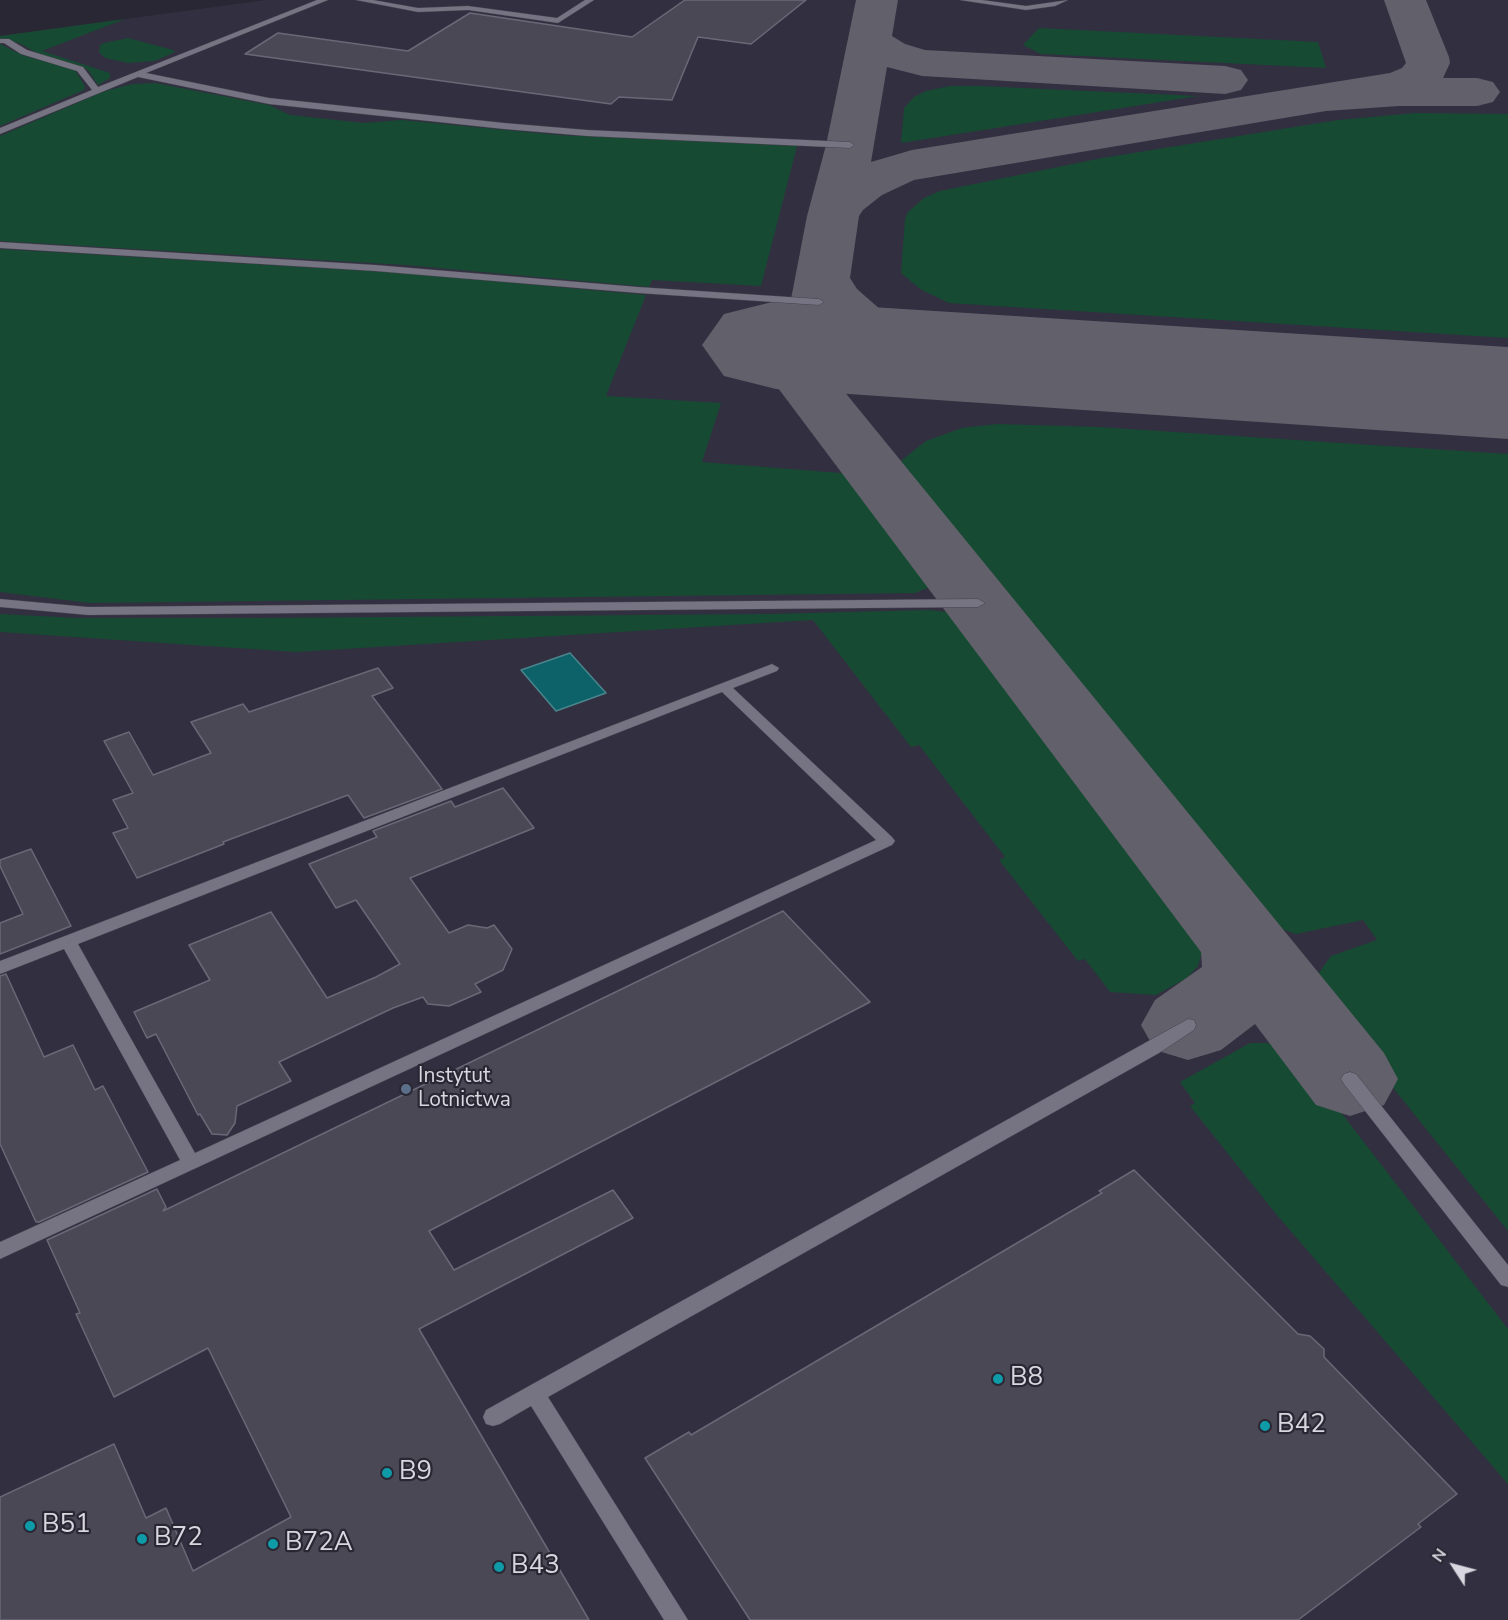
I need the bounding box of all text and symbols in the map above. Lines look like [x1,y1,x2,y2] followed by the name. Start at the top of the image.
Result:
[418,1064,511,1114] place label: Instytut Lotnictwa
[399,1082,413,1096] marker: Instytut Lotnictwa
[1010,1363,1043,1395] place label: B8
[991,1372,1005,1386] marker: B8
[1277,1410,1326,1442] place label: B42
[1258,1419,1272,1433] marker: B42
[399,1457,432,1489] place label: B9
[380,1466,394,1480] marker: B9
[42,1510,91,1542] place label: B51
[23,1519,37,1533] marker: B51
[154,1523,203,1555] place label: B72
[285,1528,353,1560] place label: B72A
[135,1532,149,1546] marker: B72
[1424,1536,1484,1596] north arrow
[266,1537,280,1551] marker: B72A
[1427,1544,1452,1567] text: N
[511,1551,560,1583] place label: B43
[492,1560,506,1574] marker: B43

